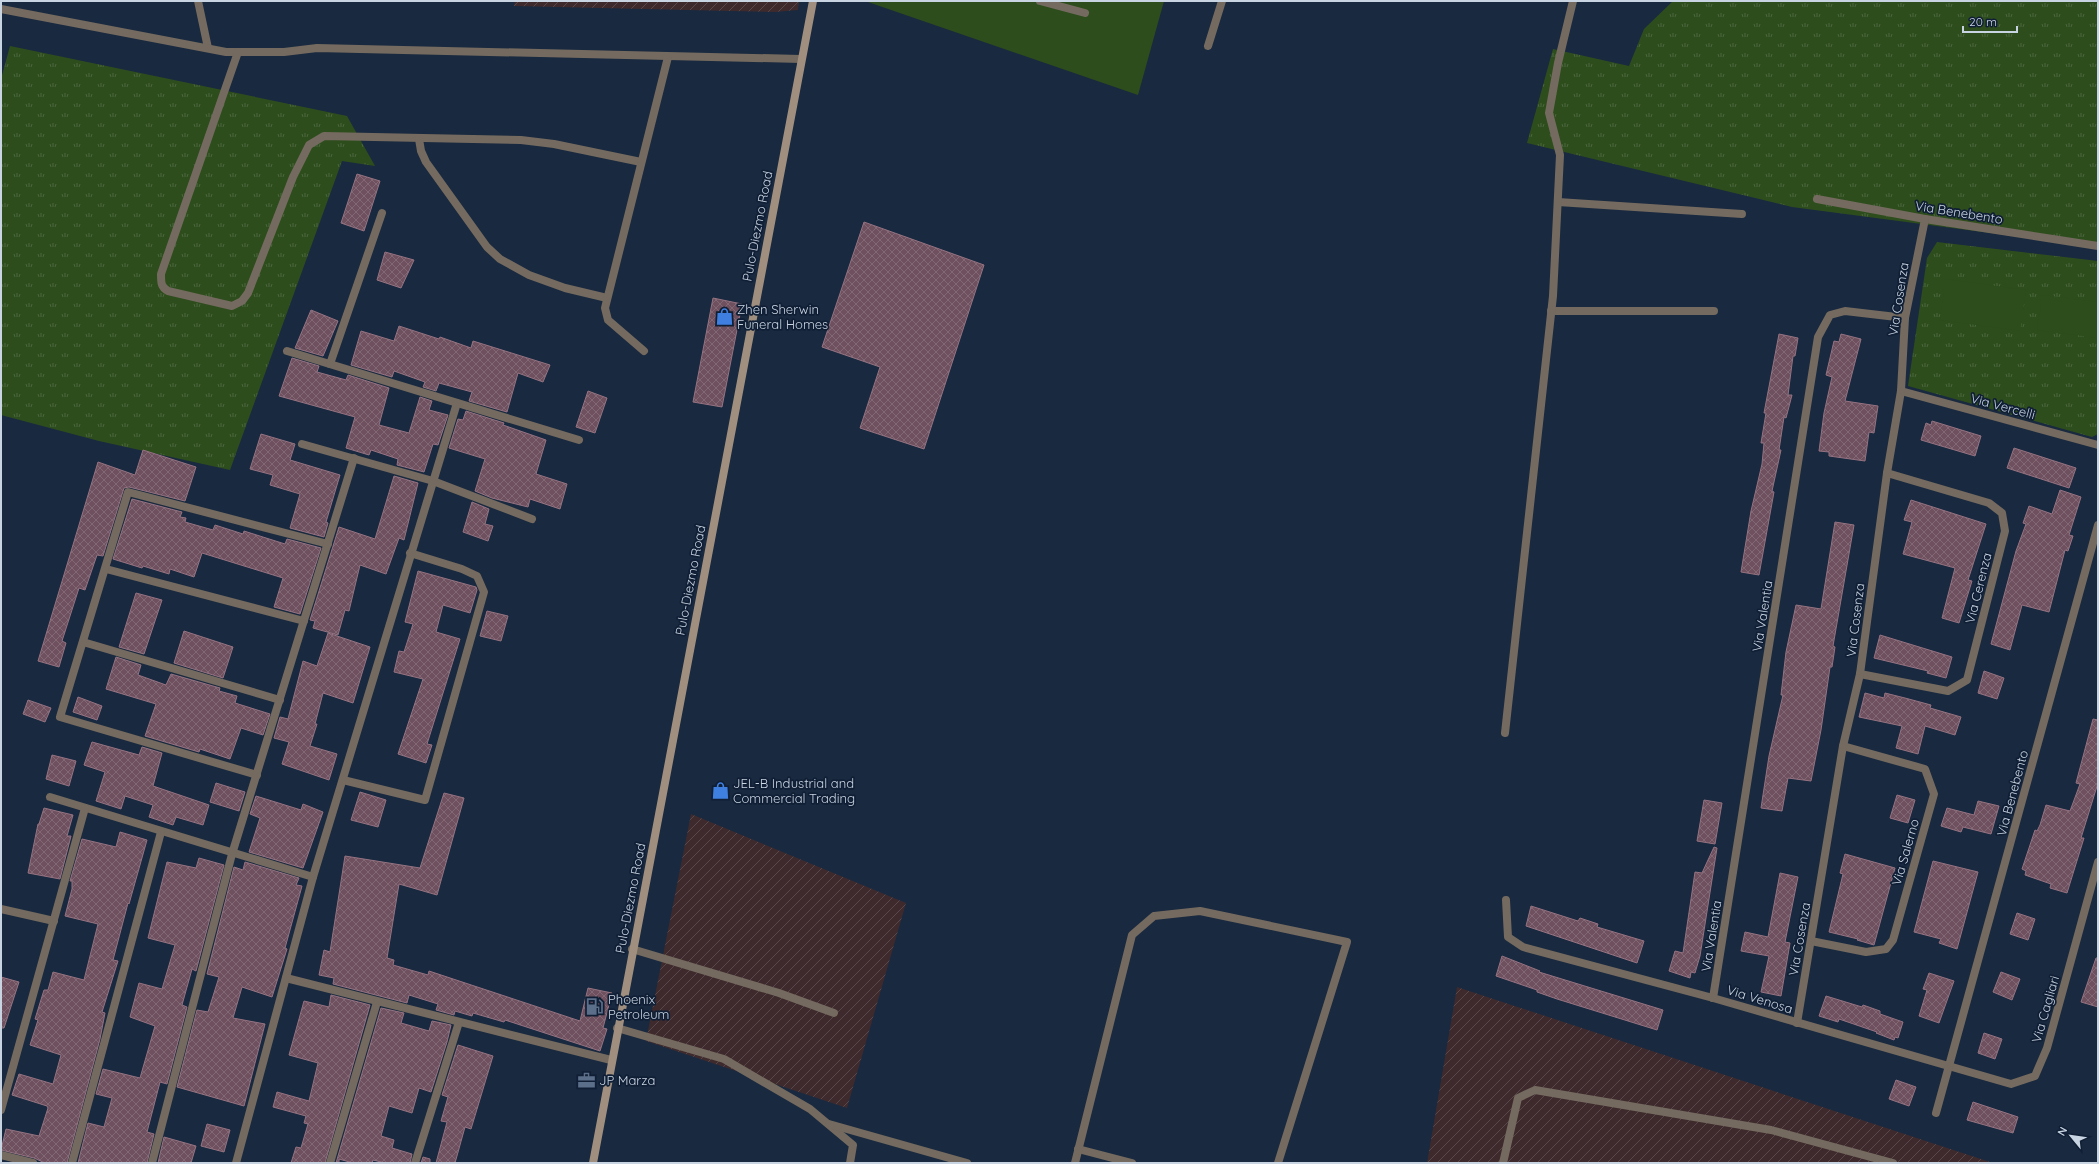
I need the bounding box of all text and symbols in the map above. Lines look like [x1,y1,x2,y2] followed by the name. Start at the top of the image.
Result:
[1963,8,2017,34] scale bar
[1969,14,1997,29] text: 20 m
[738,169,776,283] street label: Pulo-Diezmo Road
[1914,197,2004,227] street label: Via Benebento
[1884,261,1912,337] street label: Via Cosenza
[737,301,828,332] place label: Zhen Sherwin Funeral Homes
[714,306,734,326] shop icon: Zhen Sherwin Funeral Homes
[1969,390,2037,422] street label: Via Vercelli
[671,523,709,637] street label: Pulo-Diezmo Road
[1961,551,1995,625] street label: Via Cerenza
[1748,579,1776,653] street label: Via Valentia
[1843,582,1867,658] street label: Via Cosenza
[1993,748,2031,838] street label: Via Benebento
[733,775,855,806] place label: JEL-B Industrial and Commercial Trading
[710,780,730,800] shop icon: JEL-B Industrial and Commercial Trading
[1888,817,1922,887] street label: Via Salerno
[611,841,649,955] street label: Pulo-Diezmo Road
[1697,899,1725,973] street label: Via Valentia
[1785,901,1813,977] street label: Via Cosenza
[2028,974,2062,1044] street label: Via Cagliari
[1725,981,1795,1017] street label: Via Venosa
[608,991,669,1022] place label: Phoenix Petroleum
[585,996,605,1016] fuel station icon: Phoenix Petroleum
[576,1070,596,1090] office icon: JP Marza
[599,1072,655,1088] place label: JP Marza
[2051,1116,2091,1156] north arrow
[2054,1124,2070,1138] text: N

